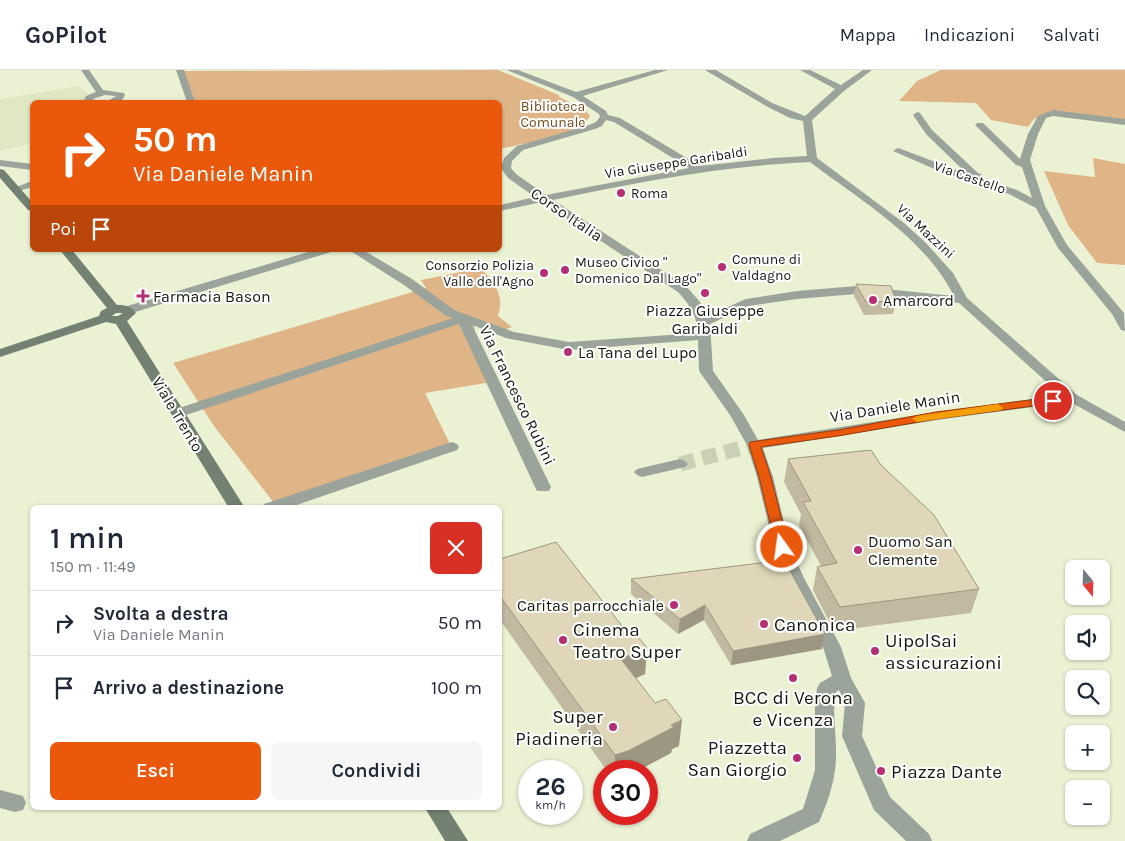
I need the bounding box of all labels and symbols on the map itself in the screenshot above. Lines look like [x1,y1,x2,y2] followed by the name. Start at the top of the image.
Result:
[520,98,586,131] park label: Biblioteca Comunale
[603,143,749,182] street label: Via Giuseppe Garibaldi
[932,157,1008,198] street label: Via Castello
[527,183,606,245] street label: Corso Italia
[631,185,668,202] place label: Roma
[615,187,627,199] marker: Roma
[893,200,958,262] street label: Via Mazzini
[732,251,801,284] place label: Comune di Valdagno
[575,254,701,287] place label: Museo Civico " Domenico Dal Lago"
[425,257,534,290] place label: Consorzio Polizia Valle dell'Agno
[716,261,728,273] marker: Comune di Valdagno
[559,264,571,276] marker: Museo Civico " Domenico Dal Lago"
[538,267,550,279] marker: Consorzio Polizia Valle dell'Agno
[153,287,271,306] place label: Farmacia Bason
[699,287,711,299] marker: Piazza Giuseppe Garibaldi
[137,290,149,302] marker: Farmacia Bason
[883,291,954,310] place label: Amarcord
[867,294,879,306] marker: Amarcord
[646,301,764,338] place label: Piazza Giuseppe Garibaldi
[476,322,560,468] street label: Via Francesco Rubini
[578,343,697,362] place label: La Tana del Lupo
[562,346,574,358] marker: La Tana del Lupo
[148,373,207,455] street label: Viale Trento
[1032,380,1074,422] pin
[829,387,961,426] street label: Via Daniele Manin
[755,520,807,572] position arrow
[868,532,953,569] place label: Duomo San Clemente
[852,544,864,556] marker: Duomo San Clemente
[1065,560,1110,605] north arrow
[517,596,664,615] place label: Caritas parrocchiale
[668,599,680,611] marker: Caritas parrocchiale
[774,614,855,636] place label: Canonica
[758,618,770,630] marker: Canonica
[573,619,681,663] place label: Cinema Teatro Super
[885,630,1002,674] place label: UipolSai assicurazioni
[557,634,569,646] marker: Cinema Teatro Super
[869,645,881,657] marker: UipolSai assicurazioni
[787,672,799,684] marker: BCC di Verona e Vicenza
[733,687,853,731] place label: BCC di Verona e Vicenza
[515,706,603,750] place label: Super Piadineria
[607,721,619,733] marker: Super Piadineria
[687,737,787,781] place label: Piazzetta San Giorgio
[791,752,803,764] marker: Piazzetta San Giorgio
[593,760,658,825] speed limit sign: 30
[891,761,1002,783] place label: Piazza Dante
[875,765,887,777] marker: Piazza Dante

